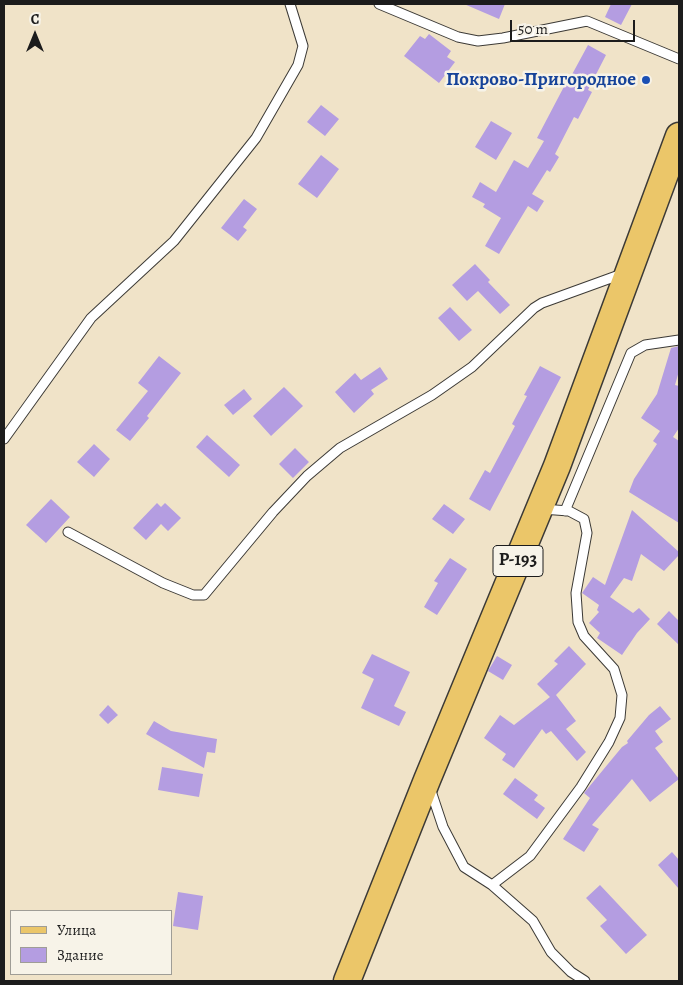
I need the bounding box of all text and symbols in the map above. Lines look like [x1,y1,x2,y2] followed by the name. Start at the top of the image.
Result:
[10,10,60,60] north arrow
[31,10,39,29] text: С
[513,10,638,42] scale bar
[518,19,548,39] text: 50 m
[446,69,636,91] place label: Покрово-Пригородное
[640,74,652,86] marker: Покрово-Пригородное
[493,546,543,576] road number: Р-193
[10,910,172,975] legend
[57,920,96,940] text: Улица
[57,945,104,965] text: Здание

